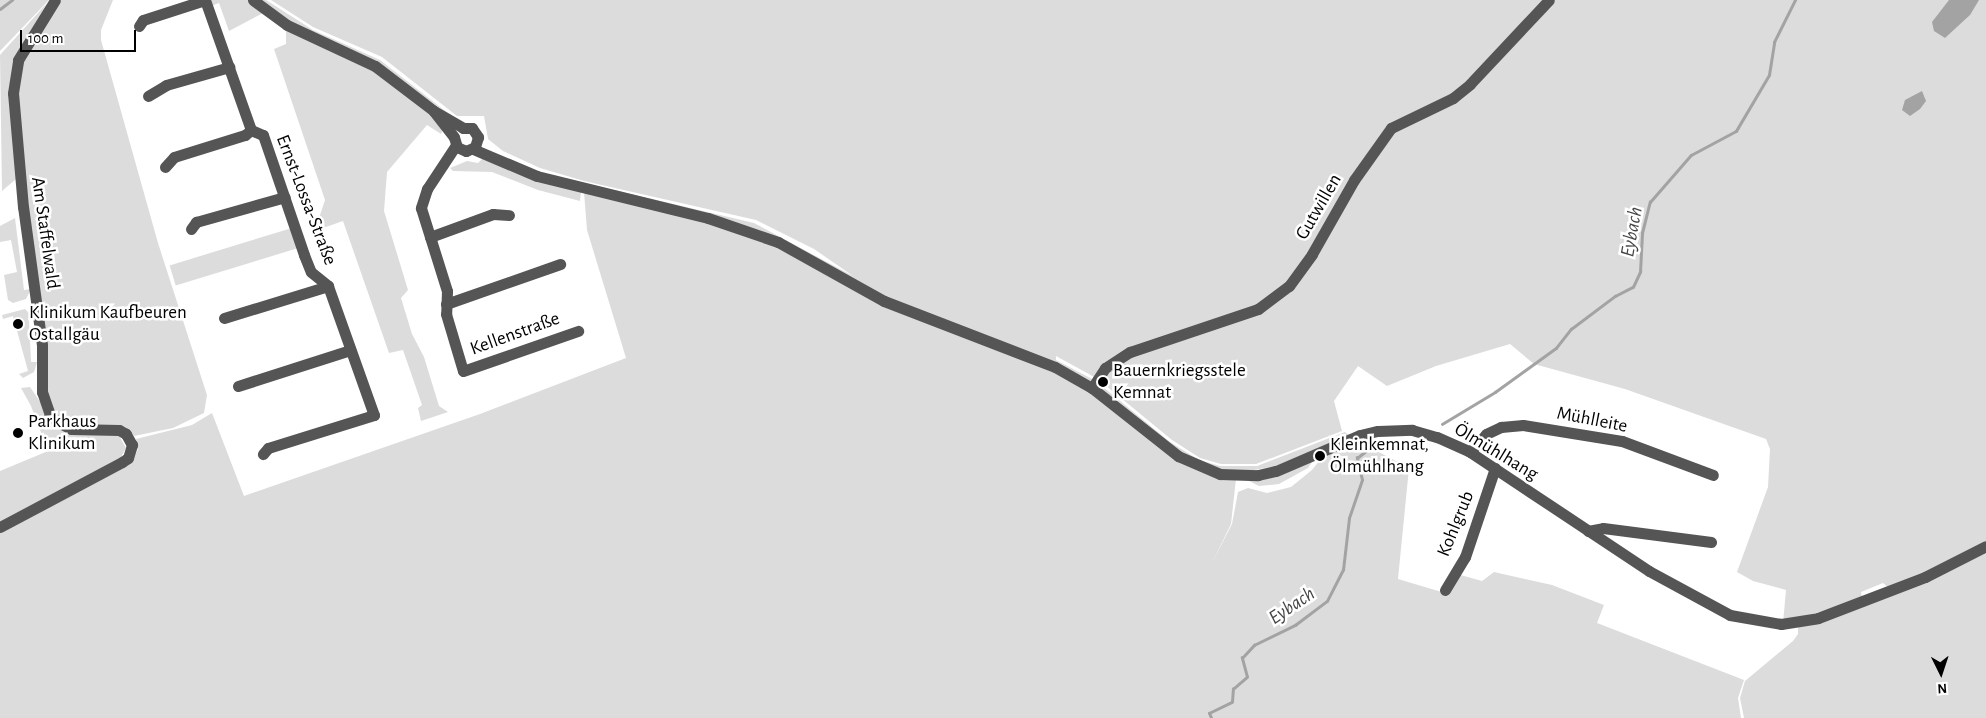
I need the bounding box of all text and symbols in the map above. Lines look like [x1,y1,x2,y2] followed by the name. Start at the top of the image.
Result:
[22,20,139,52] scale bar
[28,31,63,46] text: 100 m
[271,132,341,268] street label: Ernst-Lossa-Straße
[1291,170,1347,244] street label: Gutwillen
[26,175,64,291] street label: Am Staffelwald
[1616,205,1648,259] water label: Eybach
[29,302,187,346] place label: Klinikum Kaufbeuren Ostallgäu
[467,307,563,361] street label: Kellenstraße
[11,317,25,331] marker: Klinikum Kaufbeuren Ostallgäu
[1113,360,1246,404] place label: Bauernkriegsstele Kemnat
[1097,376,1109,388] marker: Bauernkriegsstele Kemnat
[1555,402,1629,438] street label: Mühlleite
[28,411,96,455] place label: Parkhaus Klinikum
[1450,418,1542,486] street label: Ölmühlhang
[12,427,24,439] marker: Parkhaus Klinikum
[1330,434,1429,478] place label: Kleinkemnat, Ölmühlhang
[1314,450,1326,462] marker: Kleinkemnat, Ölmühlhang
[1433,488,1479,560] street label: Kohlgrub
[1264,582,1320,630] water label: Eybach
[1916,648,1966,698] north arrow
[1937,681,1947,695] text: N

